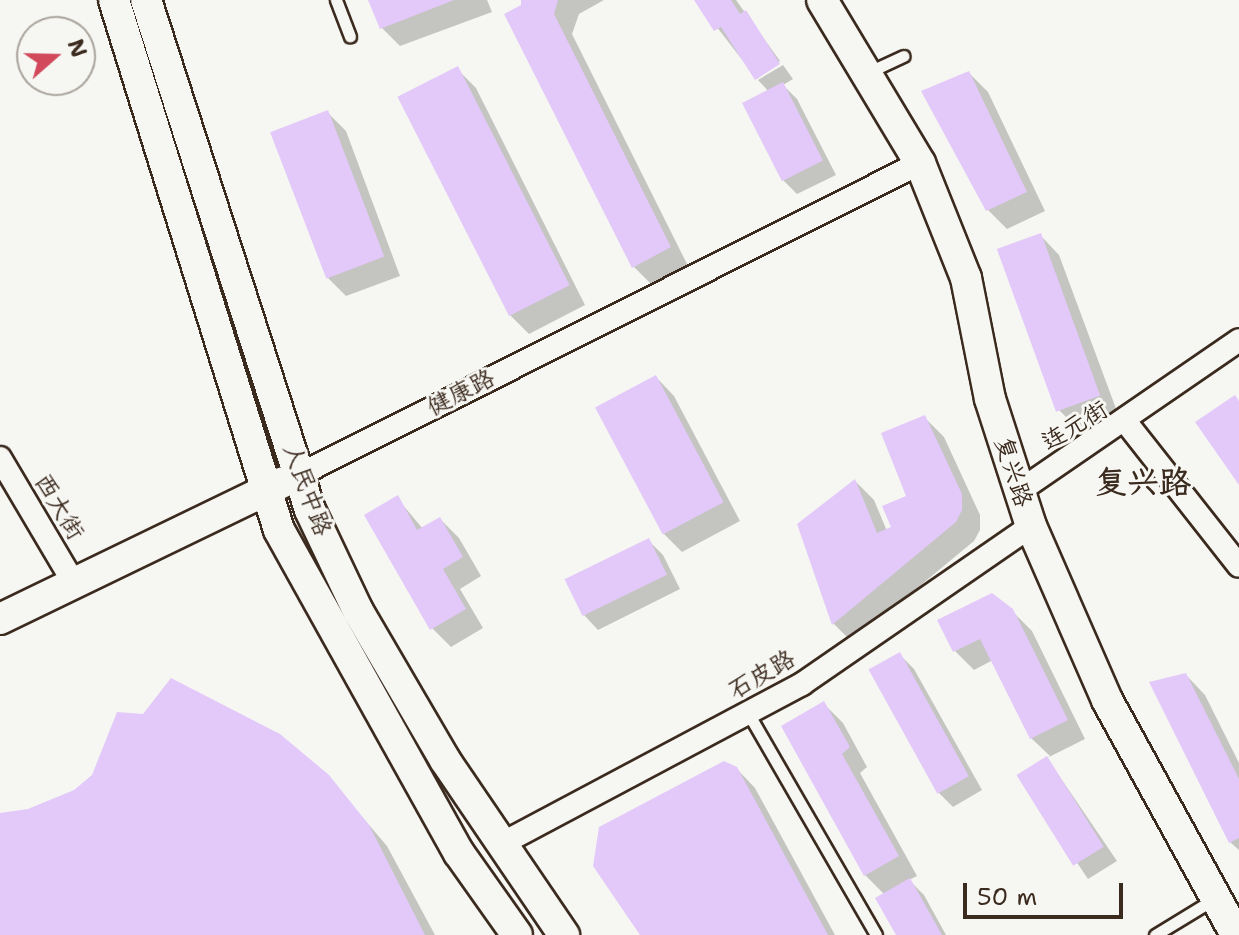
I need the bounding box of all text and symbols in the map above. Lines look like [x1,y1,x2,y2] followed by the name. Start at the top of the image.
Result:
[16,16,96,96] north arrow
[61,35,94,61] text: N
[422,364,500,422] street label: 健康路
[1037,395,1113,457] street label: 连元街
[988,433,1038,511] street label: 复兴路
[277,440,337,540] street label: 人民中路
[1095,463,1191,501] district label: 复兴路
[28,469,90,545] street label: 西大街
[724,645,800,705] street label: 石皮路
[967,867,1127,917] scale bar
[977,881,1037,913] text: 50 m

